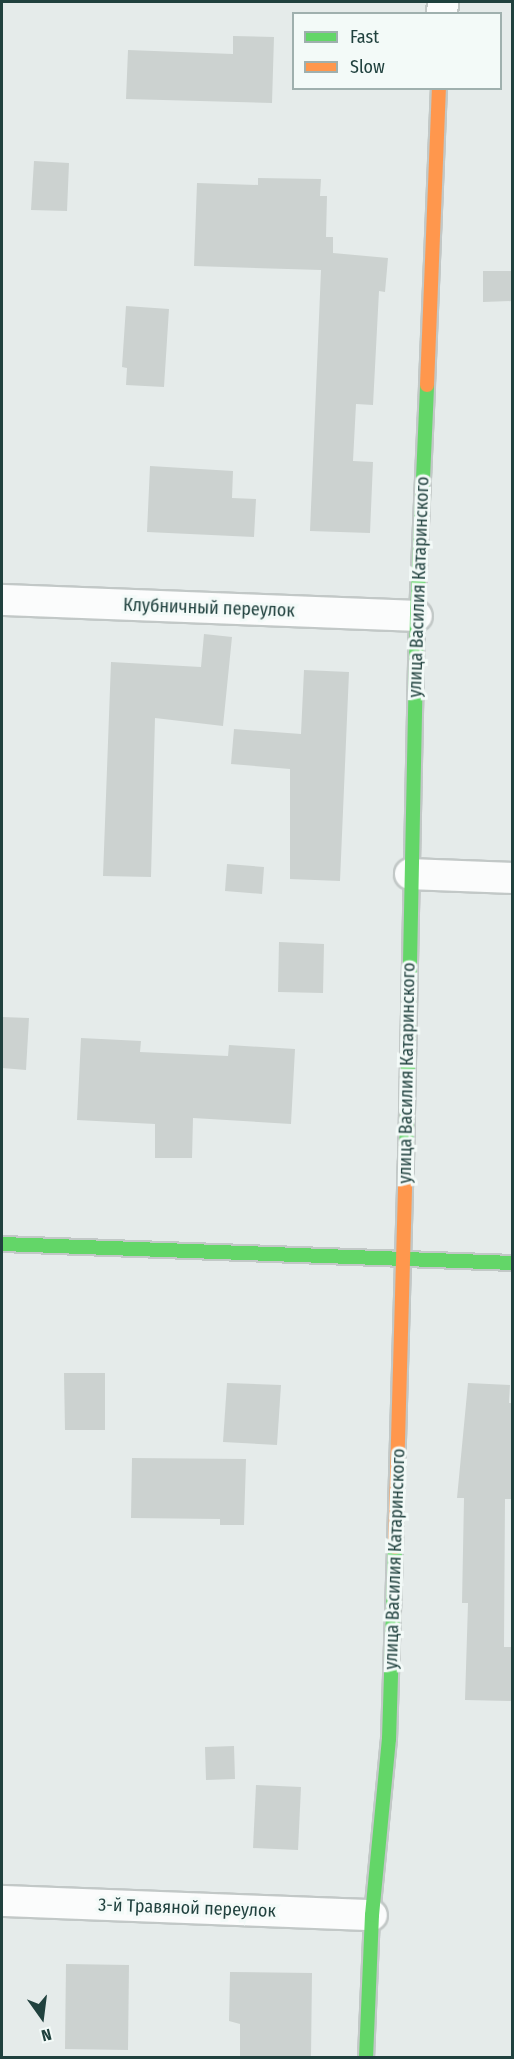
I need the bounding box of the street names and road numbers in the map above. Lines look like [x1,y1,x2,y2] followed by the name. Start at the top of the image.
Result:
[404,476,434,698] street label: улица Василия Катаринского
[123,594,295,622] street label: Клубничный переулок
[394,962,420,1184] street label: улица Василия Катаринского
[380,1448,410,1670] street label: улица Василия Катаринского
[98,1894,276,1922] street label: 3-й Травяной переулок

